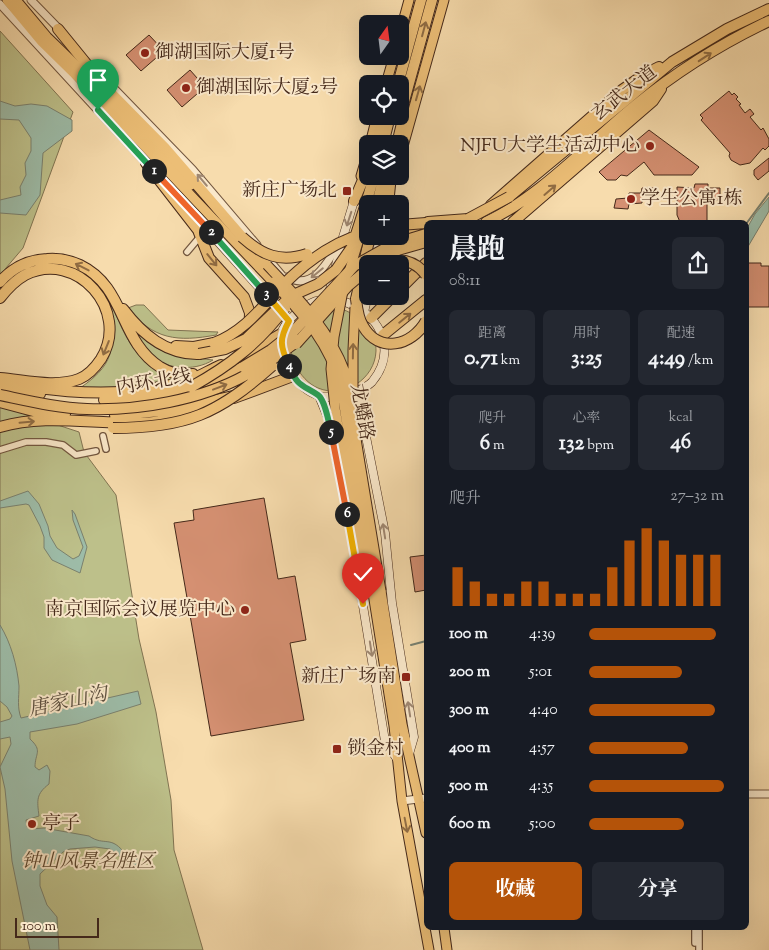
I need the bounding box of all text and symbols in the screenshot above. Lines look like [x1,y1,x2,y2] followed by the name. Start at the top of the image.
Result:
[359,15,409,65] north arrow
[359,15,409,305] map controls
[420,21,430,37] one-way arrow
[155,40,294,67] place label: 御湖国际大厦1号
[139,47,151,59] marker: 御湖国际大厦1号
[698,52,712,63] one-way arrow
[77,59,119,110] pin
[587,60,663,128] street label: 玄武大道
[84,66,112,94] icon: arrive
[196,75,338,102] place label: 御湖国际大厦2号
[359,75,409,125] button: locate
[180,82,192,94] marker: 御湖国际大厦2号
[413,86,423,102] one-way arrow
[460,133,640,160] place label: NJFU大学生活动中心
[359,135,409,185] button: layers
[644,140,656,152] marker: NJFU大学生活动中心
[142,158,166,184] pin: 1
[152,161,157,181] text: 1
[197,174,208,187] one-way arrow
[242,178,337,205] place label: 新庄广场北
[341,185,353,197] marker: 新庄广场北
[543,185,556,196] one-way arrow
[641,186,742,213] place label: 学生公寓1栋
[625,193,637,205] marker: 学生公寓1栋
[359,195,409,245] button: +
[343,211,353,227] one-way arrow
[198,220,224,244] pin: 2
[208,222,215,242] text: 2
[449,231,505,271] text: 晨跑
[672,237,724,289] button: share
[206,253,217,266] one-way arrow
[359,255,409,305] button: −
[75,262,90,272] one-way arrow
[311,267,324,278] one-way arrow
[449,270,481,293] text: 08:11
[254,282,278,306] pin: 3
[264,284,269,304] text: 3
[398,312,411,323] one-way arrow
[478,324,506,344] text: 距离
[572,324,600,344] text: 用时
[667,324,695,344] text: 配速
[101,340,110,355] one-way arrow
[348,343,358,360] one-way arrow
[464,344,498,374] text: 0.71
[571,344,602,374] text: 3:25
[648,344,685,374] text: 4:49
[498,351,520,371] text: km
[685,351,713,371] text: /km
[276,354,302,378] pin: 4
[286,356,293,376] text: 4
[114,363,194,403] street label: 内环北线
[212,381,227,391] one-way arrow
[343,382,379,442] street label: 龙蟠路
[669,408,693,428] text: kcal
[478,409,506,429] text: 爬升
[572,409,600,429] text: 心率
[19,417,35,427] one-way arrow
[318,420,344,444] pin: 5
[329,422,334,442] text: 5
[670,428,691,458] text: 46
[480,429,490,459] text: 6
[559,429,584,459] text: 132
[490,436,505,456] text: m
[584,436,614,456] text: bpm
[670,485,724,508] text: 27–32 m
[449,488,481,511] text: 爬升
[334,502,360,526] pin: 6
[344,504,351,524] text: 6
[379,523,389,539] one-way arrow
[342,553,384,604] pin
[349,560,377,588] icon: check
[45,597,235,624] place label: 南京国际会议展览中心
[239,604,251,616] marker: 南京国际会议展览中心
[449,623,488,646] text: 100 m
[529,623,555,646] text: 4:39
[366,641,376,657] one-way arrow
[449,661,490,684] text: 200 m
[529,661,552,684] text: 5:01
[301,664,396,691] place label: 新庄广场南
[400,671,412,683] marker: 新庄广场南
[26,680,113,725] water label: 唐家山沟
[449,699,489,722] text: 300 m
[529,699,558,722] text: 4:40
[404,701,414,717] one-way arrow
[347,736,404,763] place label: 锁金村
[449,737,491,760] text: 400 m
[529,737,555,760] text: 4:57
[331,743,343,755] marker: 锁金村
[449,775,488,798] text: 500 m
[529,775,553,798] text: 4:35
[42,811,80,838] place label: 亭子
[449,813,491,836] text: 600 m
[529,813,555,836] text: 5:00
[402,817,412,833] one-way arrow
[26,818,38,830] marker: 亭子
[21,849,157,876] park label: 钟山风景名胜区
[449,862,582,920] button: 收藏
[592,862,724,920] button: 分享
[15,915,99,938] scale bar
[22,917,56,937] text: 100 m

